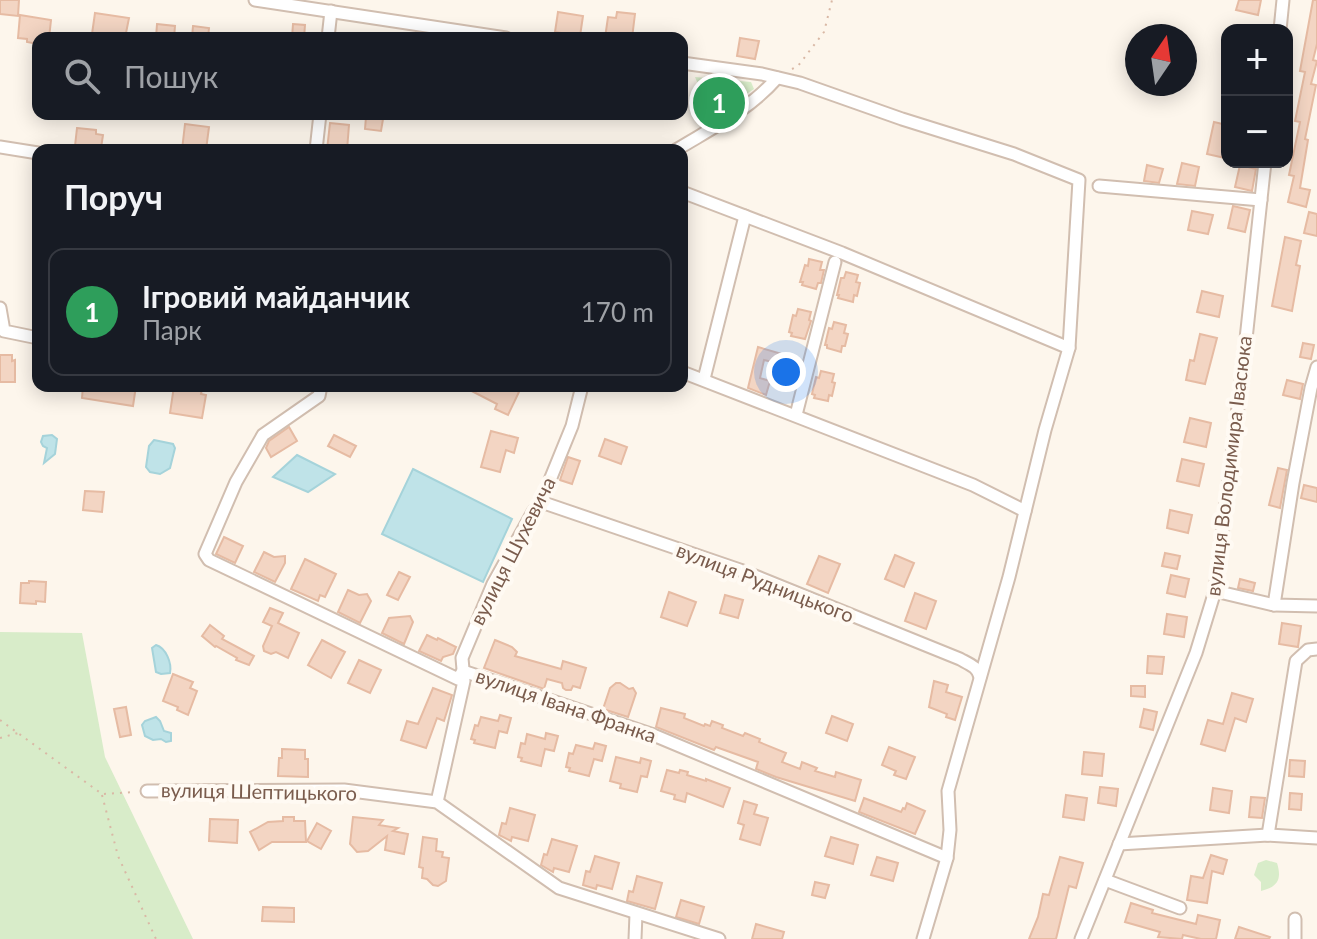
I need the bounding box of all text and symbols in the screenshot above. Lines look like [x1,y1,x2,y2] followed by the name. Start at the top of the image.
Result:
[1125,24,1197,96] north arrow
[1221,24,1293,168] map controls
[1221,24,1293,96] button: +
[32,32,688,120] search box
[60,54,104,98] icon: search
[124,58,218,94] text: Пошук
[693,73,745,133] pin: 1
[1221,96,1293,168] button: −
[64,176,163,217] text: Поруч
[142,278,410,314] text: Ігровий майданчик
[84,296,100,328] text: 1
[581,296,654,328] text: 170 m
[142,314,202,346] text: Парк
[1200,334,1256,598] street label: вулиця Володимира Івасюка
[766,352,806,392] your location
[464,473,560,628] street label: вулиця Шухевича
[673,537,857,627] street label: вулиця Рудницького
[473,663,660,747] street label: вулиця Івана Франка
[161,777,357,805] street label: вулиця Шептицького

